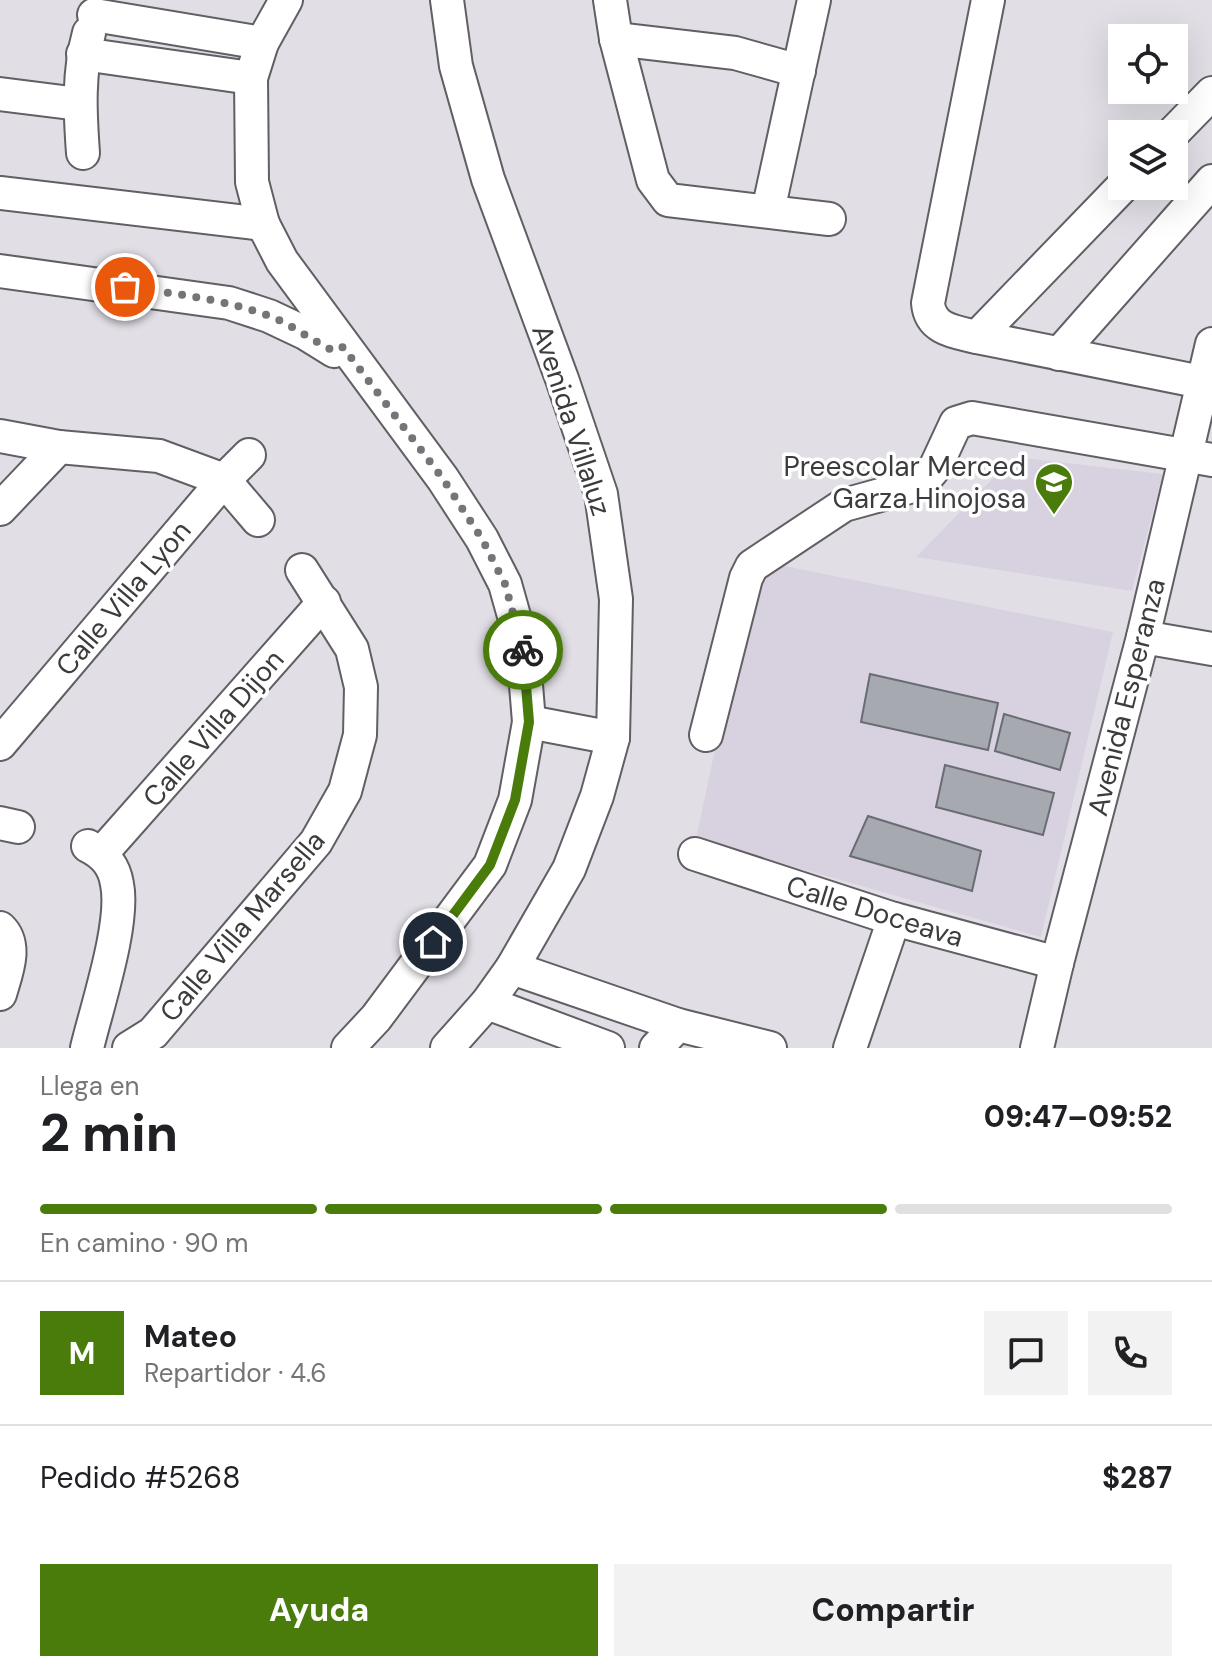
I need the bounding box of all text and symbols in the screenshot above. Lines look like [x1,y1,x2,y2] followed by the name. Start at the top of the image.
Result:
[1108,24,1188,200] map controls
[1108,24,1188,104] button: locate
[1108,120,1188,200] button: layers
[91,253,159,321] pin
[103,265,147,309] icon: bag
[523,320,620,520] street label: Avenida Villaluz
[783,448,1026,517] place label: Preescolar Merced Garza Hinojosa
[1033,461,1075,516] school or university icon: Preescolar Merced Garza Hinojosa
[48,513,199,684] street label: Calle Villa Lyon
[1079,575,1174,820] street label: Avenida Esperanza
[483,610,563,690] courier
[501,628,545,672] icon: bike
[135,642,292,815] street label: Calle Villa Dijon
[152,823,333,1030] street label: Calle Villa Marsella
[782,867,968,956] street label: Calle Doceava
[399,908,467,976] pin
[411,920,455,964] icon: home
[40,1069,139,1103] text: Llega en
[984,1097,1172,1136] text: 09:47–09:52
[40,1099,178,1167] text: 2 min
[40,1226,248,1260] text: En camino · 90 m
[984,1311,1068,1395] button: chat
[1088,1311,1172,1395] button: phone
[144,1317,237,1356] text: Mateo
[69,1334,95,1373] text: M
[144,1356,327,1390] text: Repartidor · 4.6
[40,1458,240,1497] text: Pedido #5268
[1102,1458,1172,1497] text: $287
[40,1564,598,1656] button: Ayuda
[614,1564,1172,1656] button: Compartir

